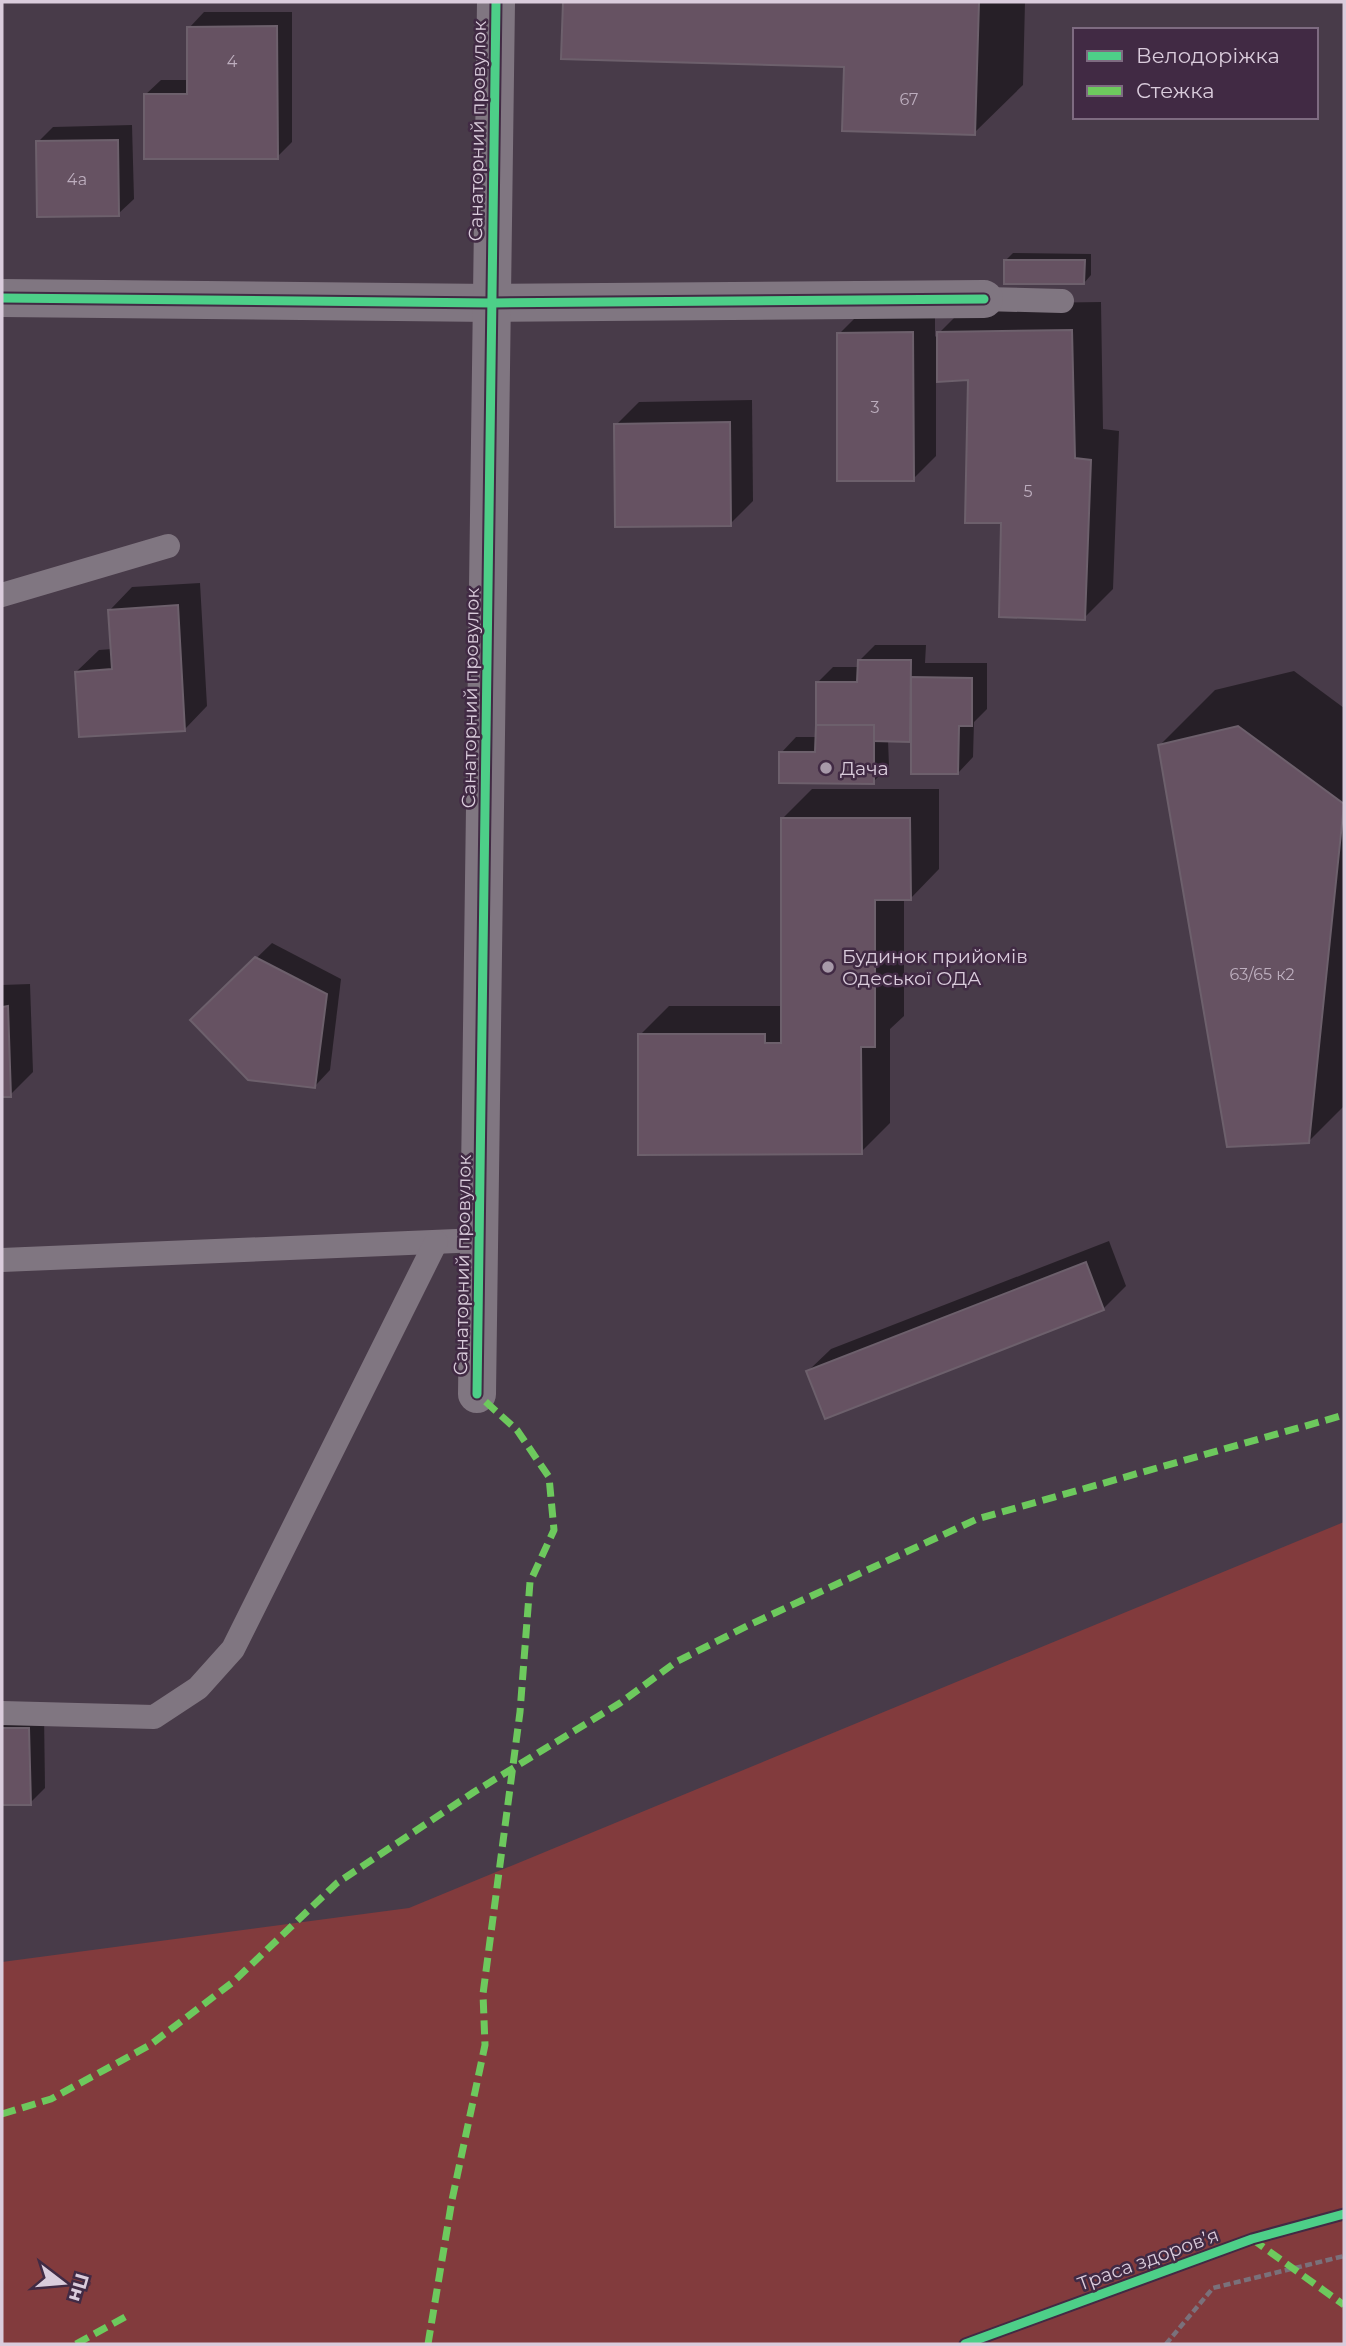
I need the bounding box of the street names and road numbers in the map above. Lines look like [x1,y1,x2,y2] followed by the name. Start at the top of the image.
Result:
[464,20,491,242] street label: Санаторний провулок
[457,587,484,809] street label: Санаторний провулок
[449,1154,476,1376] street label: Санаторний провулок
[1074,2223,1222,2296] street label: Траса здоров’я

